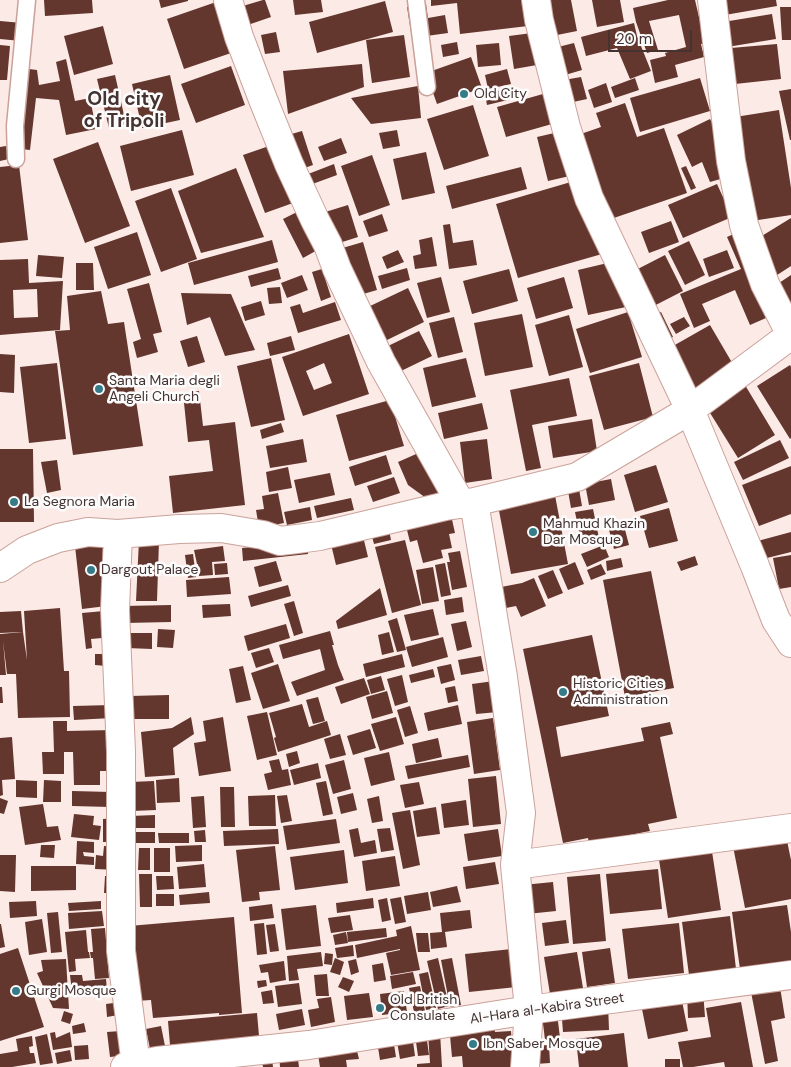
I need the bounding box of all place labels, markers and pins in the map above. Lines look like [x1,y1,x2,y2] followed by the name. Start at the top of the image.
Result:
[474,86,527,102] place label: Old City
[458,88,470,100] marker: Old City
[109,373,220,406] place label: Santa Maria degli Angeli Church
[93,383,105,395] marker: Santa Maria degli Angeli Church
[24,494,135,510] place label: La Segnora Maria
[8,496,20,508] marker: La Segnora Maria
[543,516,645,548] place label: Mahmud Khazin Dar Mosque
[527,526,539,538] marker: Mahmud Khazin Dar Mosque
[101,562,198,578] place label: Dargout Palace
[85,564,97,576] marker: Dargout Palace
[573,676,668,709] place label: Historic Cities Administration
[557,686,569,698] marker: Historic Cities Administration
[26,983,116,999] place label: Gurgi Mosque
[10,985,22,997] marker: Gurgi Mosque
[390,992,457,1024] place label: Old British Consulate
[374,1002,386,1014] marker: Old British Consulate
[483,1036,600,1052] place label: Ibn Saber Mosque
[467,1038,479,1050] marker: Ibn Saber Mosque

